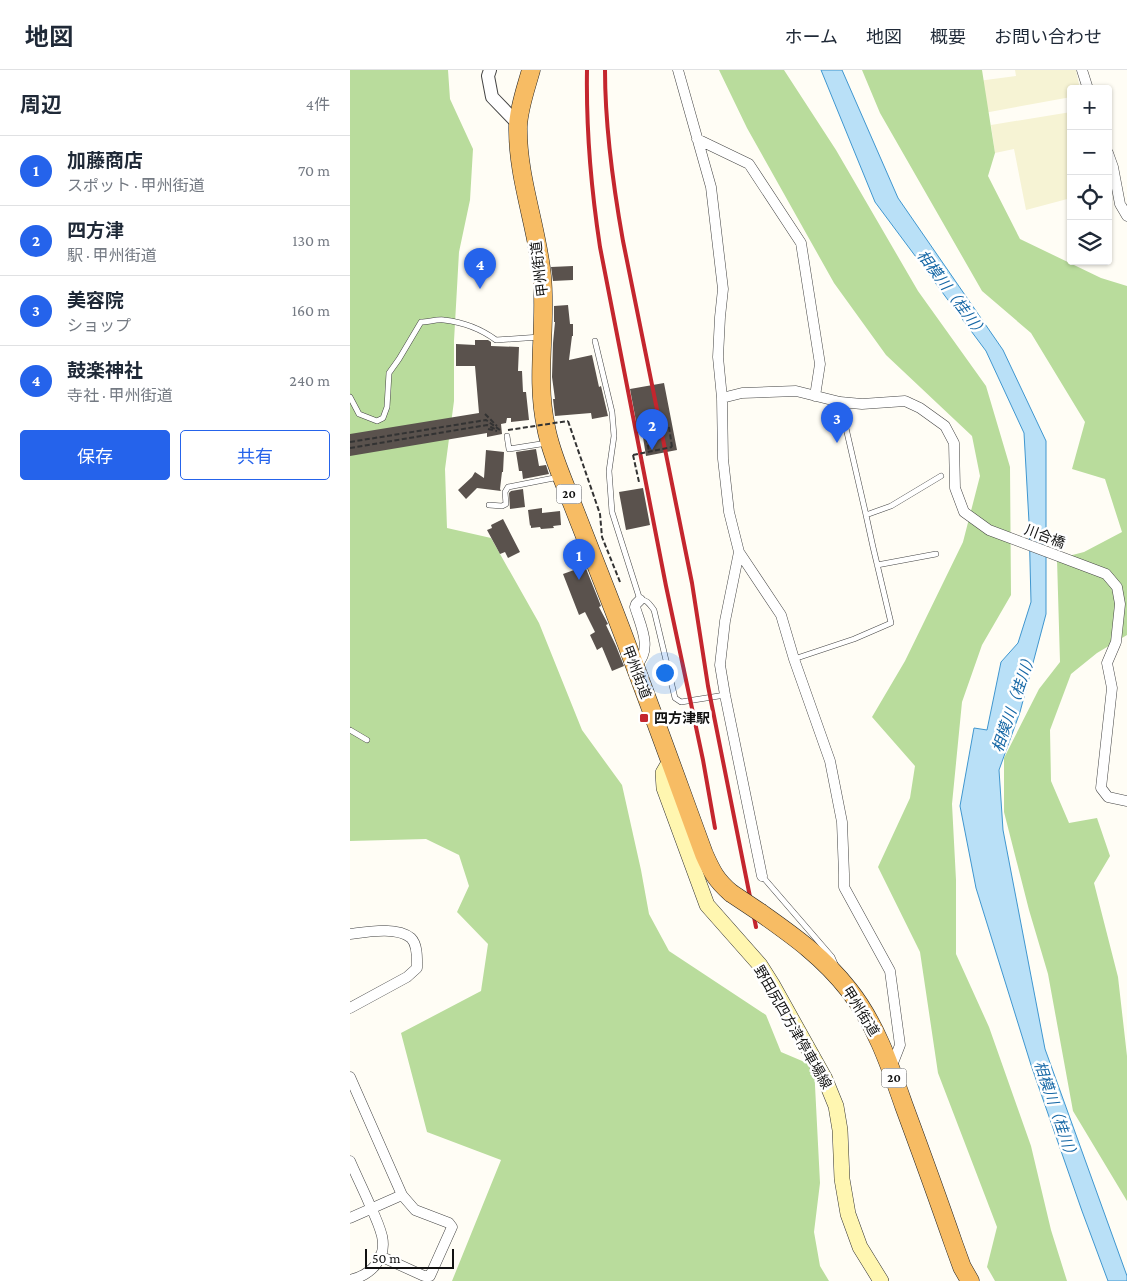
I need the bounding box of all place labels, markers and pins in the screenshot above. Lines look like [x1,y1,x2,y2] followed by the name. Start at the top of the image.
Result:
[464,248,496,289] pin: 4
[821,402,853,443] pin: 3
[636,409,668,450] pin: 2
[563,539,595,580] pin: 1
[654,710,710,726] place label: 四方津駅
[638,712,650,724] marker: 四方津駅

